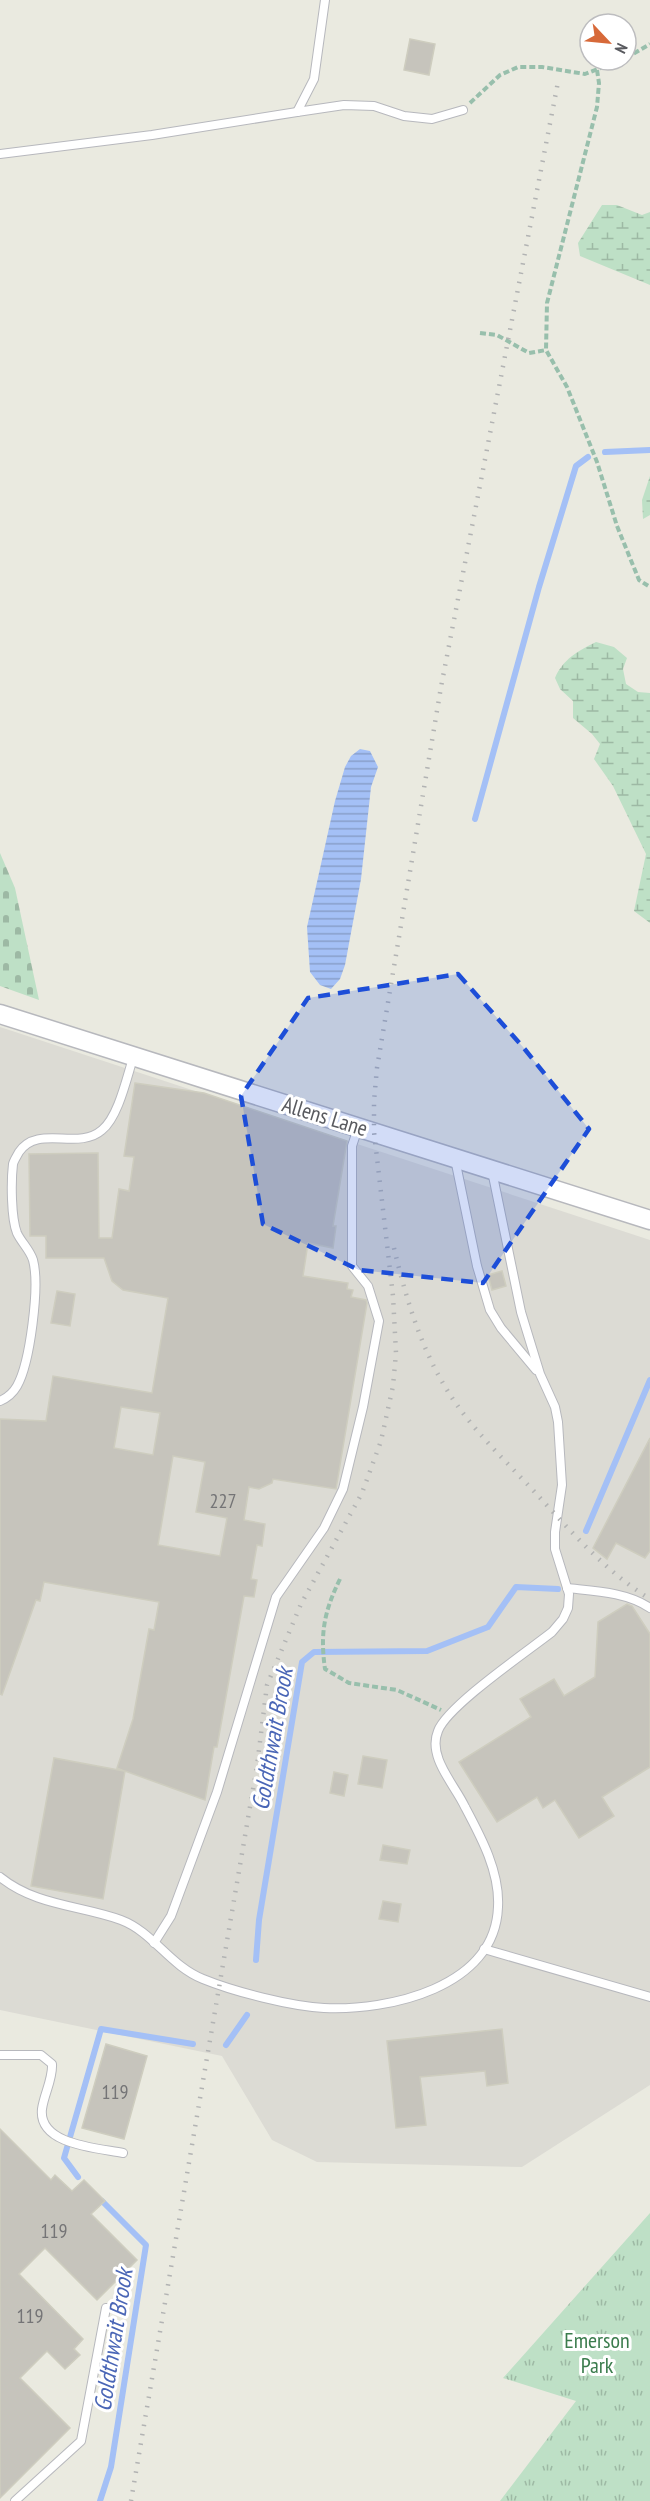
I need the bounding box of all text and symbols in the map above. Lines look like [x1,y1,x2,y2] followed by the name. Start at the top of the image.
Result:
[578,12,638,72] north arrow
[611,40,632,57] text: N
[279,1090,371,1142] street label: Allens Lane
[210,1488,237,1514] house number: 227
[244,1663,300,1813] water label: Goldthwait Brook
[102,2079,129,2105] house number: 119
[41,2218,68,2244] house number: 119
[86,2264,140,2413] water label: Goldthwait Brook
[17,2303,44,2329] house number: 119
[564,2326,630,2379] park label: Emerson Park

